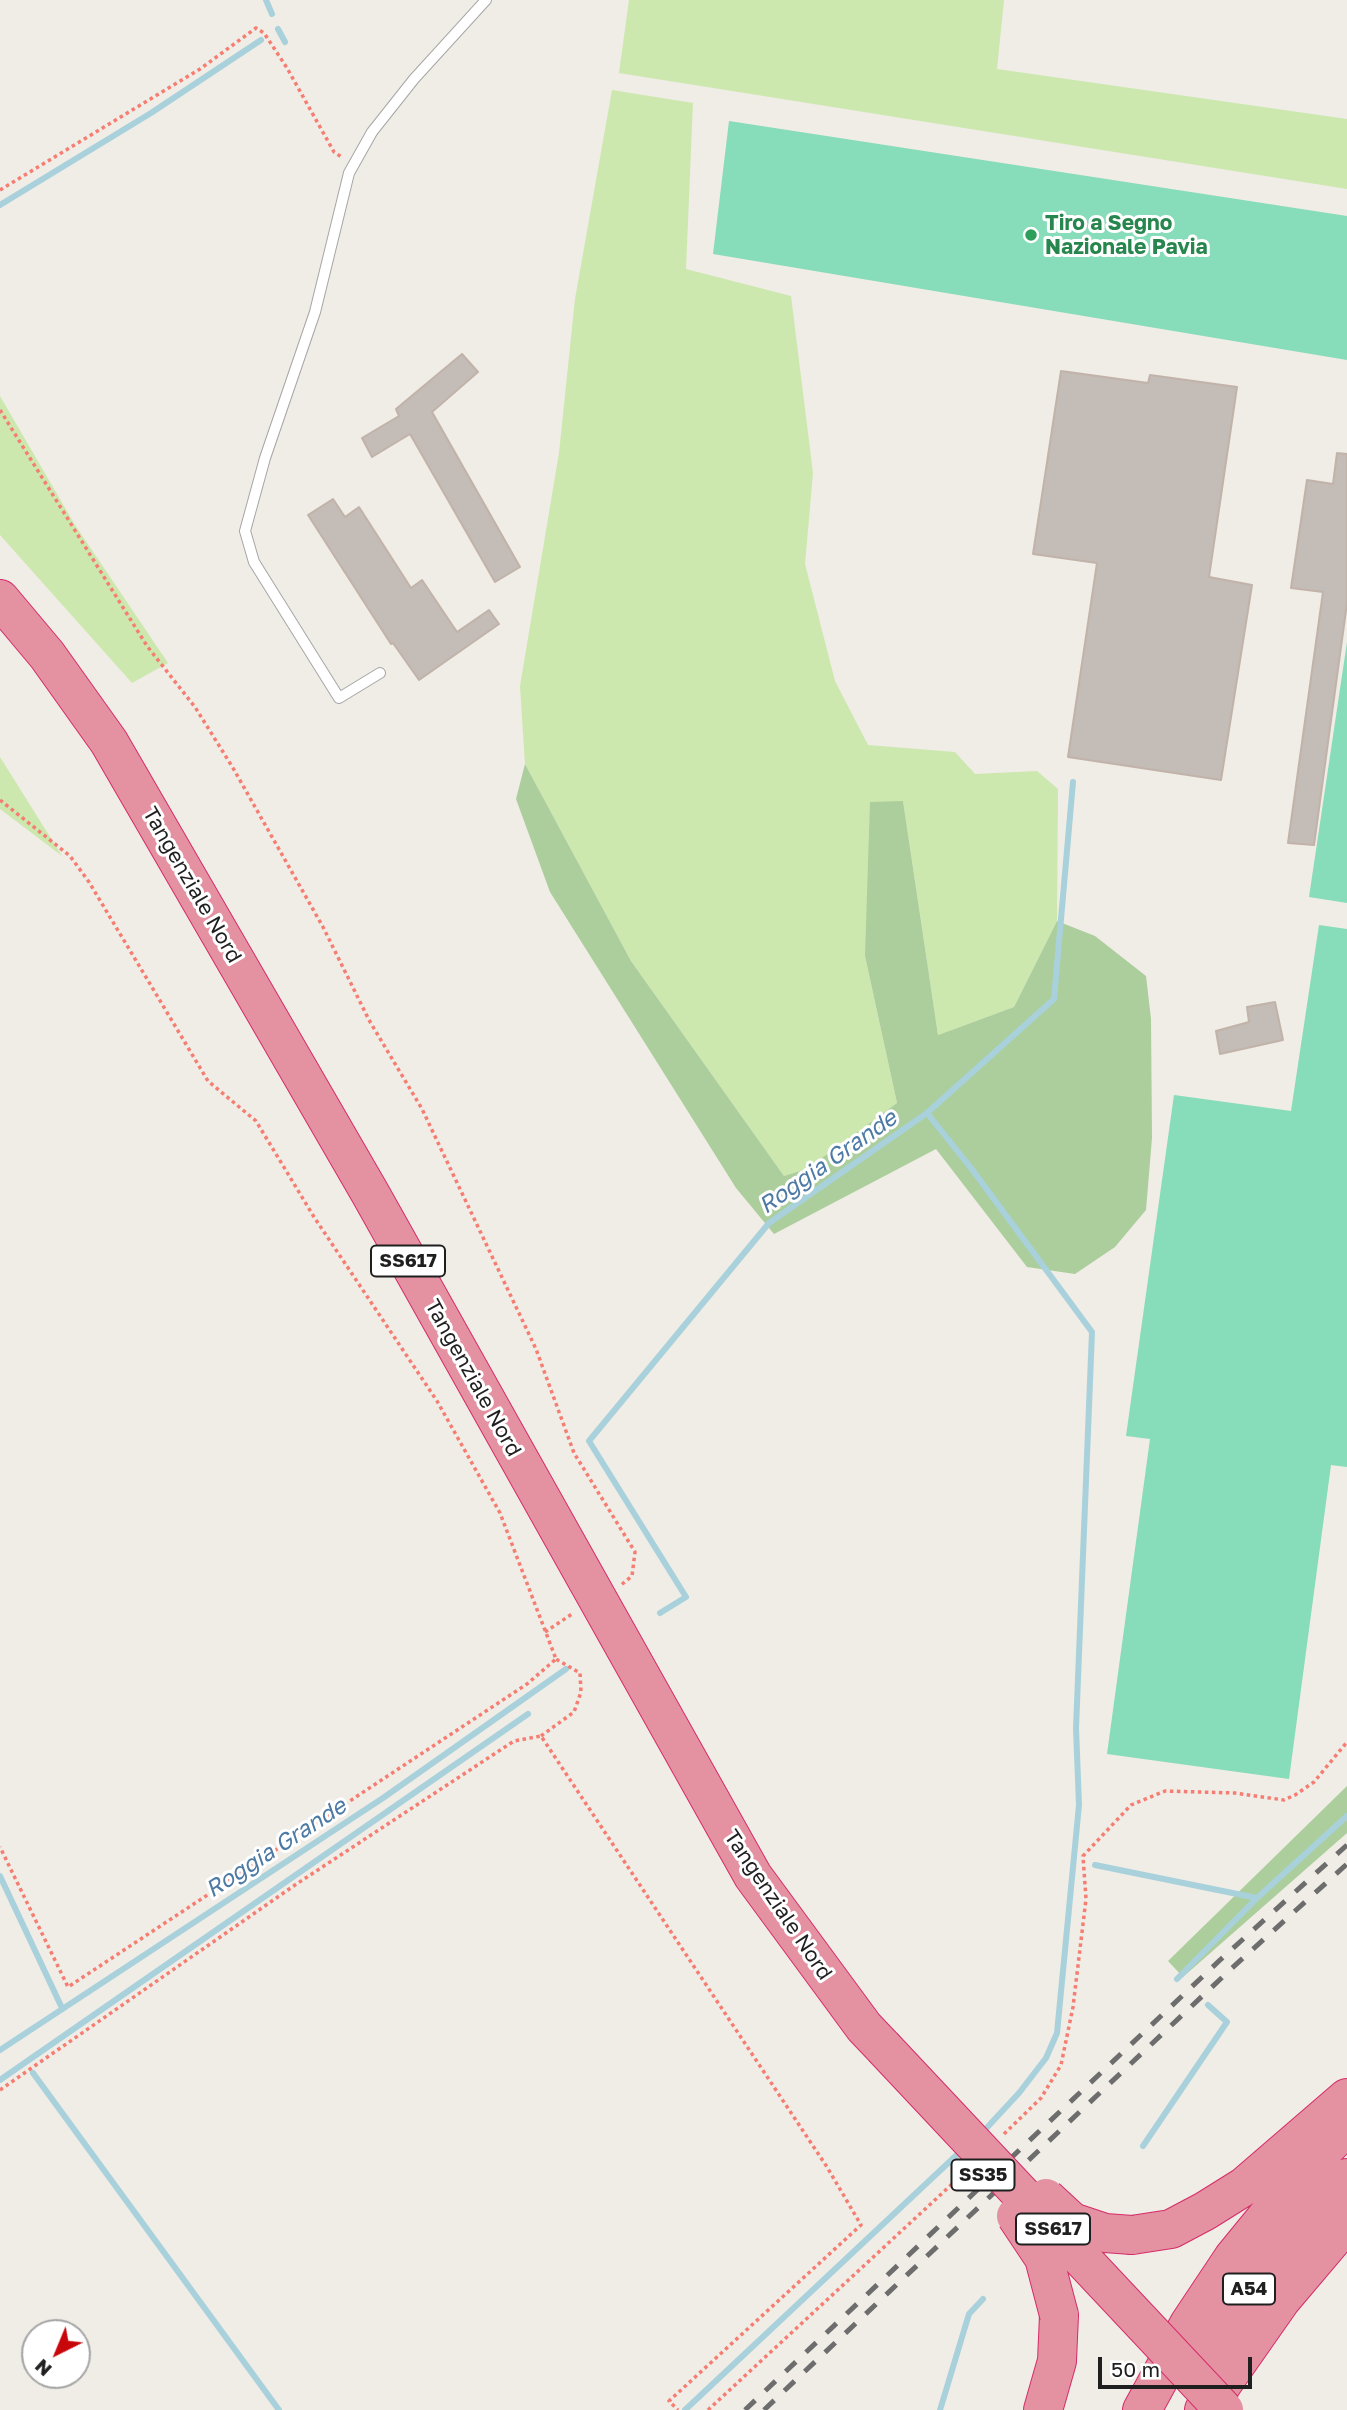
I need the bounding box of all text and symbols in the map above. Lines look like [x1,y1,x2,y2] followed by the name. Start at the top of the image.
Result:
[1045,210,1208,260] place label: Tiro a Segno Nazionale Pavia
[1023,227,1039,243] marker: Tiro a Segno Nazionale Pavia
[137,803,247,967] street label: Tangenziale Nord
[754,1104,902,1220] water label: Roggia Grande
[371,1246,445,1276] road number: SS617
[419,1295,527,1461] street label: Tangenziale Nord
[201,1792,351,1904] water label: Roggia Grande
[718,1825,838,1985] street label: Tangenziale Nord
[951,2160,1014,2190] road number: SS35
[1016,2214,1090,2244] road number: SS617
[1223,2274,1275,2304] road number: A54
[21,2319,91,2389] north arrow
[1102,2344,1256,2388] scale bar
[30,2355,56,2382] text: N
[1111,2356,1160,2382] text: 50 m

